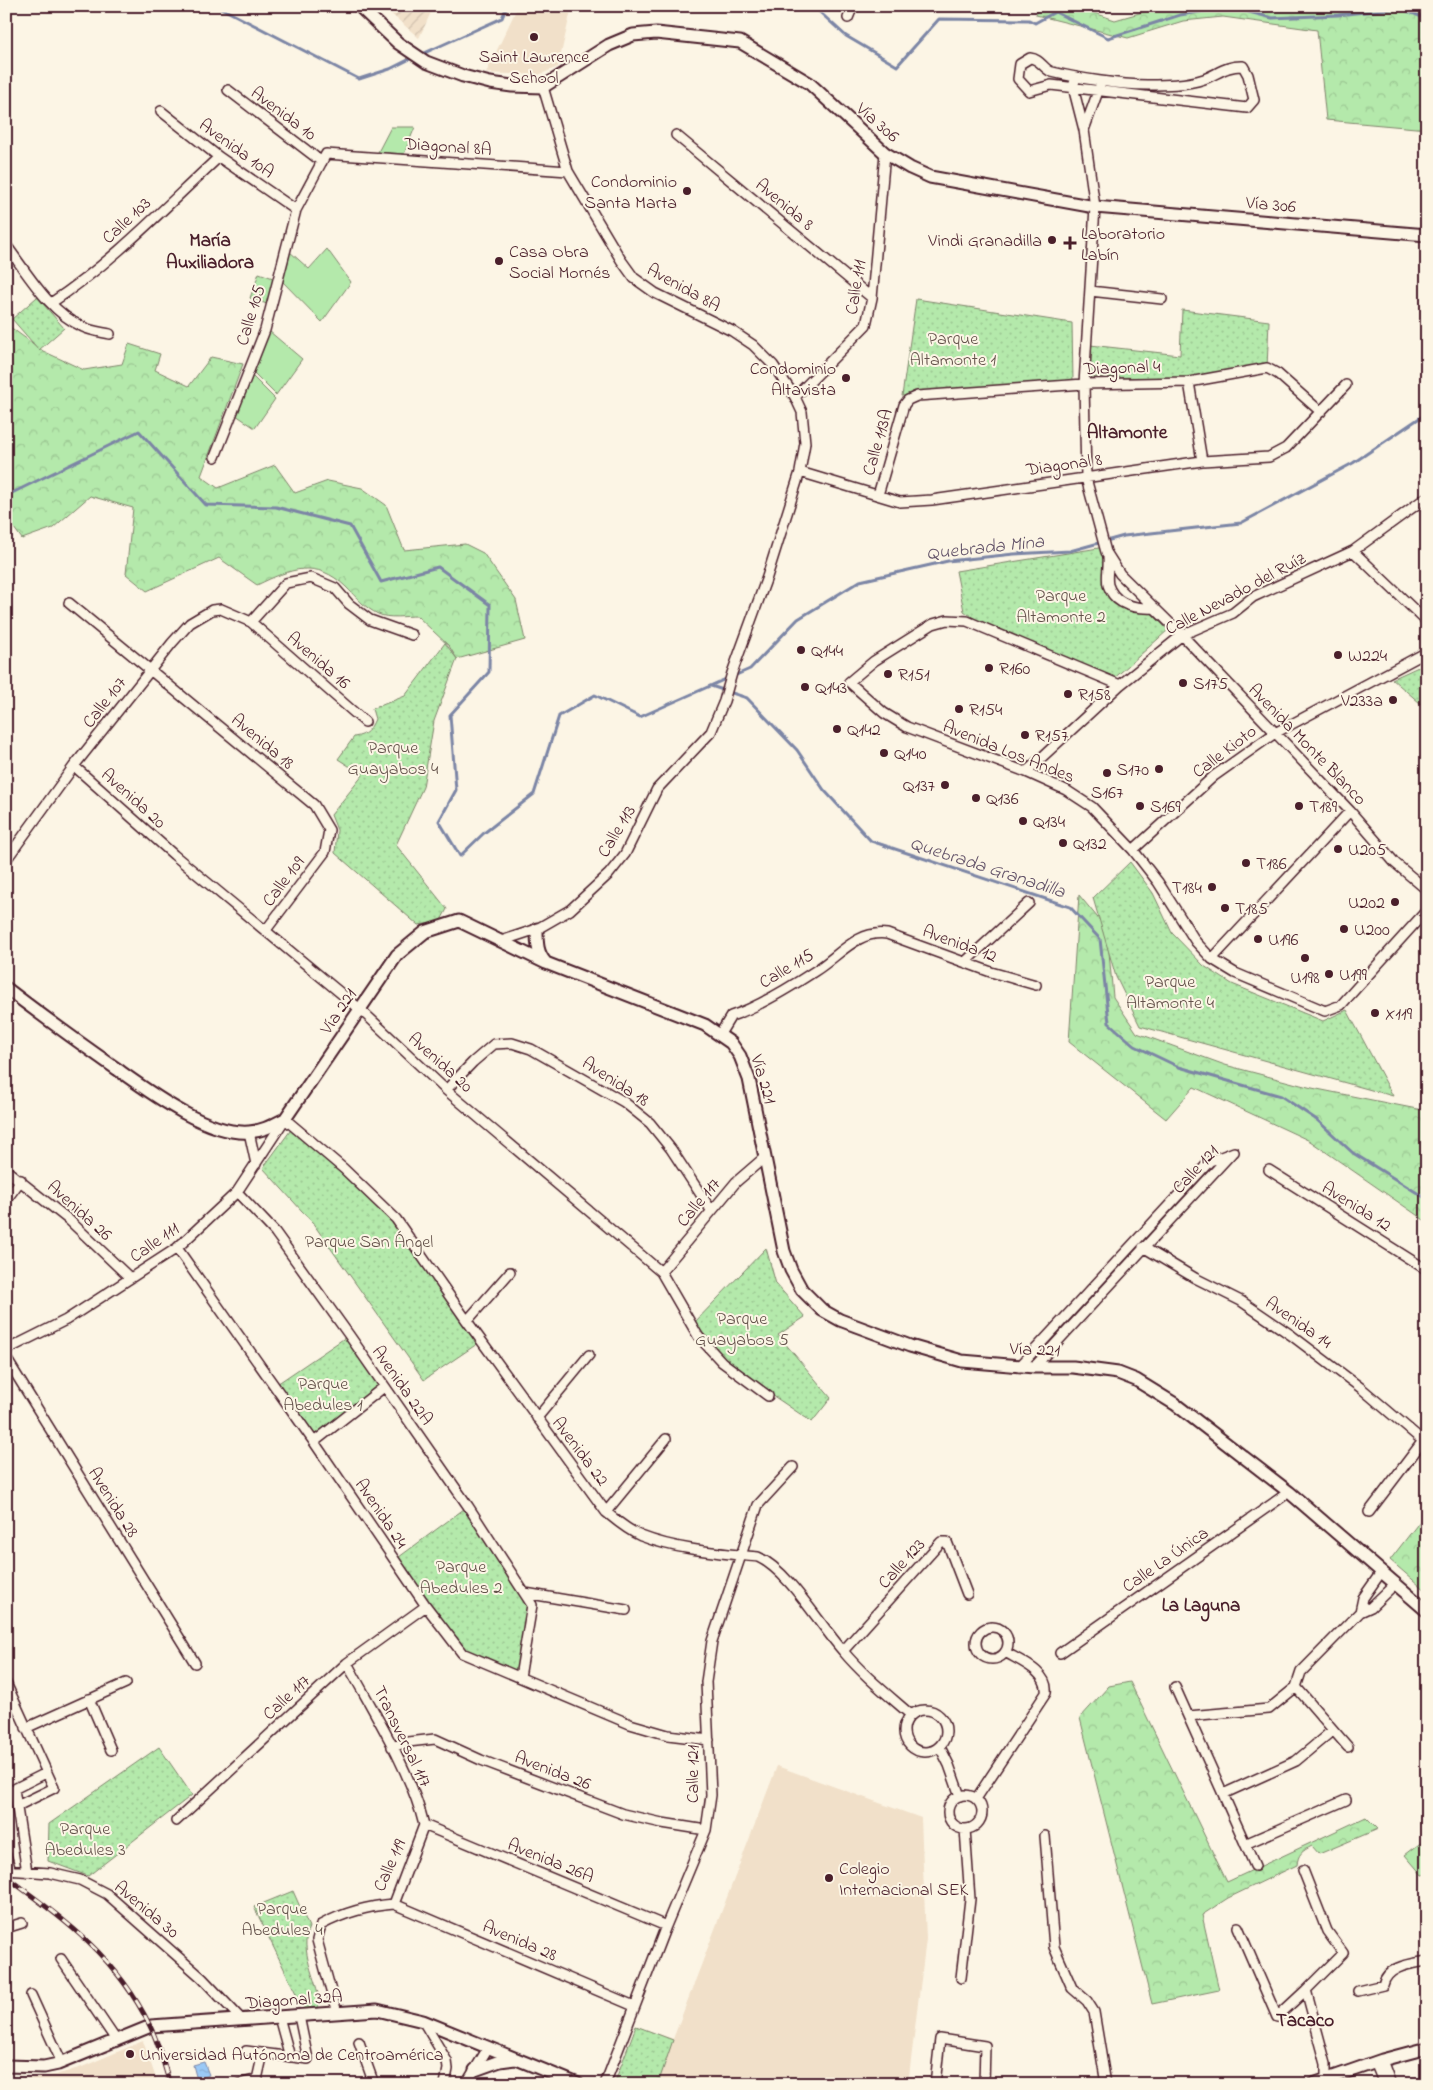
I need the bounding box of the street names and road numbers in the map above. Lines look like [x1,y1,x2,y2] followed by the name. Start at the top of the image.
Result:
[244,81,321,148] street label: Avenida 10
[849,97,904,150] street label: Vía 306
[193,113,279,186] street label: Avenida 10A
[402,132,492,165] street label: Diagonal 8A
[749,173,819,238] street label: Avenida 8
[1244,191,1297,221] street label: Vía 306
[97,192,158,251] street label: Calle 103
[641,258,725,320] street label: Avenida 8A
[840,258,874,317] street label: Calle 111
[230,282,273,349] street label: Calle 105
[1082,355,1162,384] street label: Diagonal 4
[857,406,901,479] street label: Calle 113A
[1024,448,1104,485] street label: Diagonal 8
[1161,547,1311,643] street label: Calle Nevado del Ruíz
[280,627,355,697] street label: Avenida 16
[77,671,134,735] street label: Calle 107
[1241,678,1372,812] street label: Avenida Monte Blanco
[224,708,299,777] street label: Avenida 18
[938,715,1078,791] street label: Avenida Los Andes
[1187,720,1263,786] street label: Calle Kioto
[94,763,171,836] street label: Avenida 20
[592,801,644,863] street label: Calle 113
[257,851,313,913] street label: Calle 109
[918,919,1000,970] street label: Avenida 12
[755,943,819,996] street label: Calle 115
[314,984,365,1041] street label: Vía 221
[401,1027,478,1100] street label: Avenida 20
[576,1051,654,1114] street label: Avenida 18
[742,1051,782,1108] street label: Vía 221
[1167,1140,1226,1201] street label: Calle 121
[671,1173,728,1234] street label: Calle 117
[40,1175,117,1248] street label: Avenida 26
[1316,1176,1396,1239] street label: Avenida 12
[125,1217,186,1270] street label: Calle 111
[1259,1291,1337,1356] street label: Avenida 14
[1008,1337,1061,1365] street label: Vía 221
[364,1341,438,1431] street label: Avenida 22A
[545,1412,614,1492] street label: Avenida 22
[80,1463,144,1544] street label: Avenida 28
[347,1474,414,1555] street label: Avenida 24
[1118,1521,1215,1600] street label: Calle La Única
[873,1533,932,1595] street label: Calle 123
[258,1669,318,1727] street label: Calle 117
[365,1682,437,1793] street label: Transversal 117
[681,1744,707,1803] street label: Calle 121
[510,1745,594,1798] street label: Avenida 26
[503,1833,597,1891] street label: Avenida 26A
[368,1835,414,1896] street label: Calle 119
[107,1875,184,1946] street label: Avenida 30
[478,1914,561,1969] street label: Avenida 28
[244,1985,344,2018] street label: Diagonal 32A

